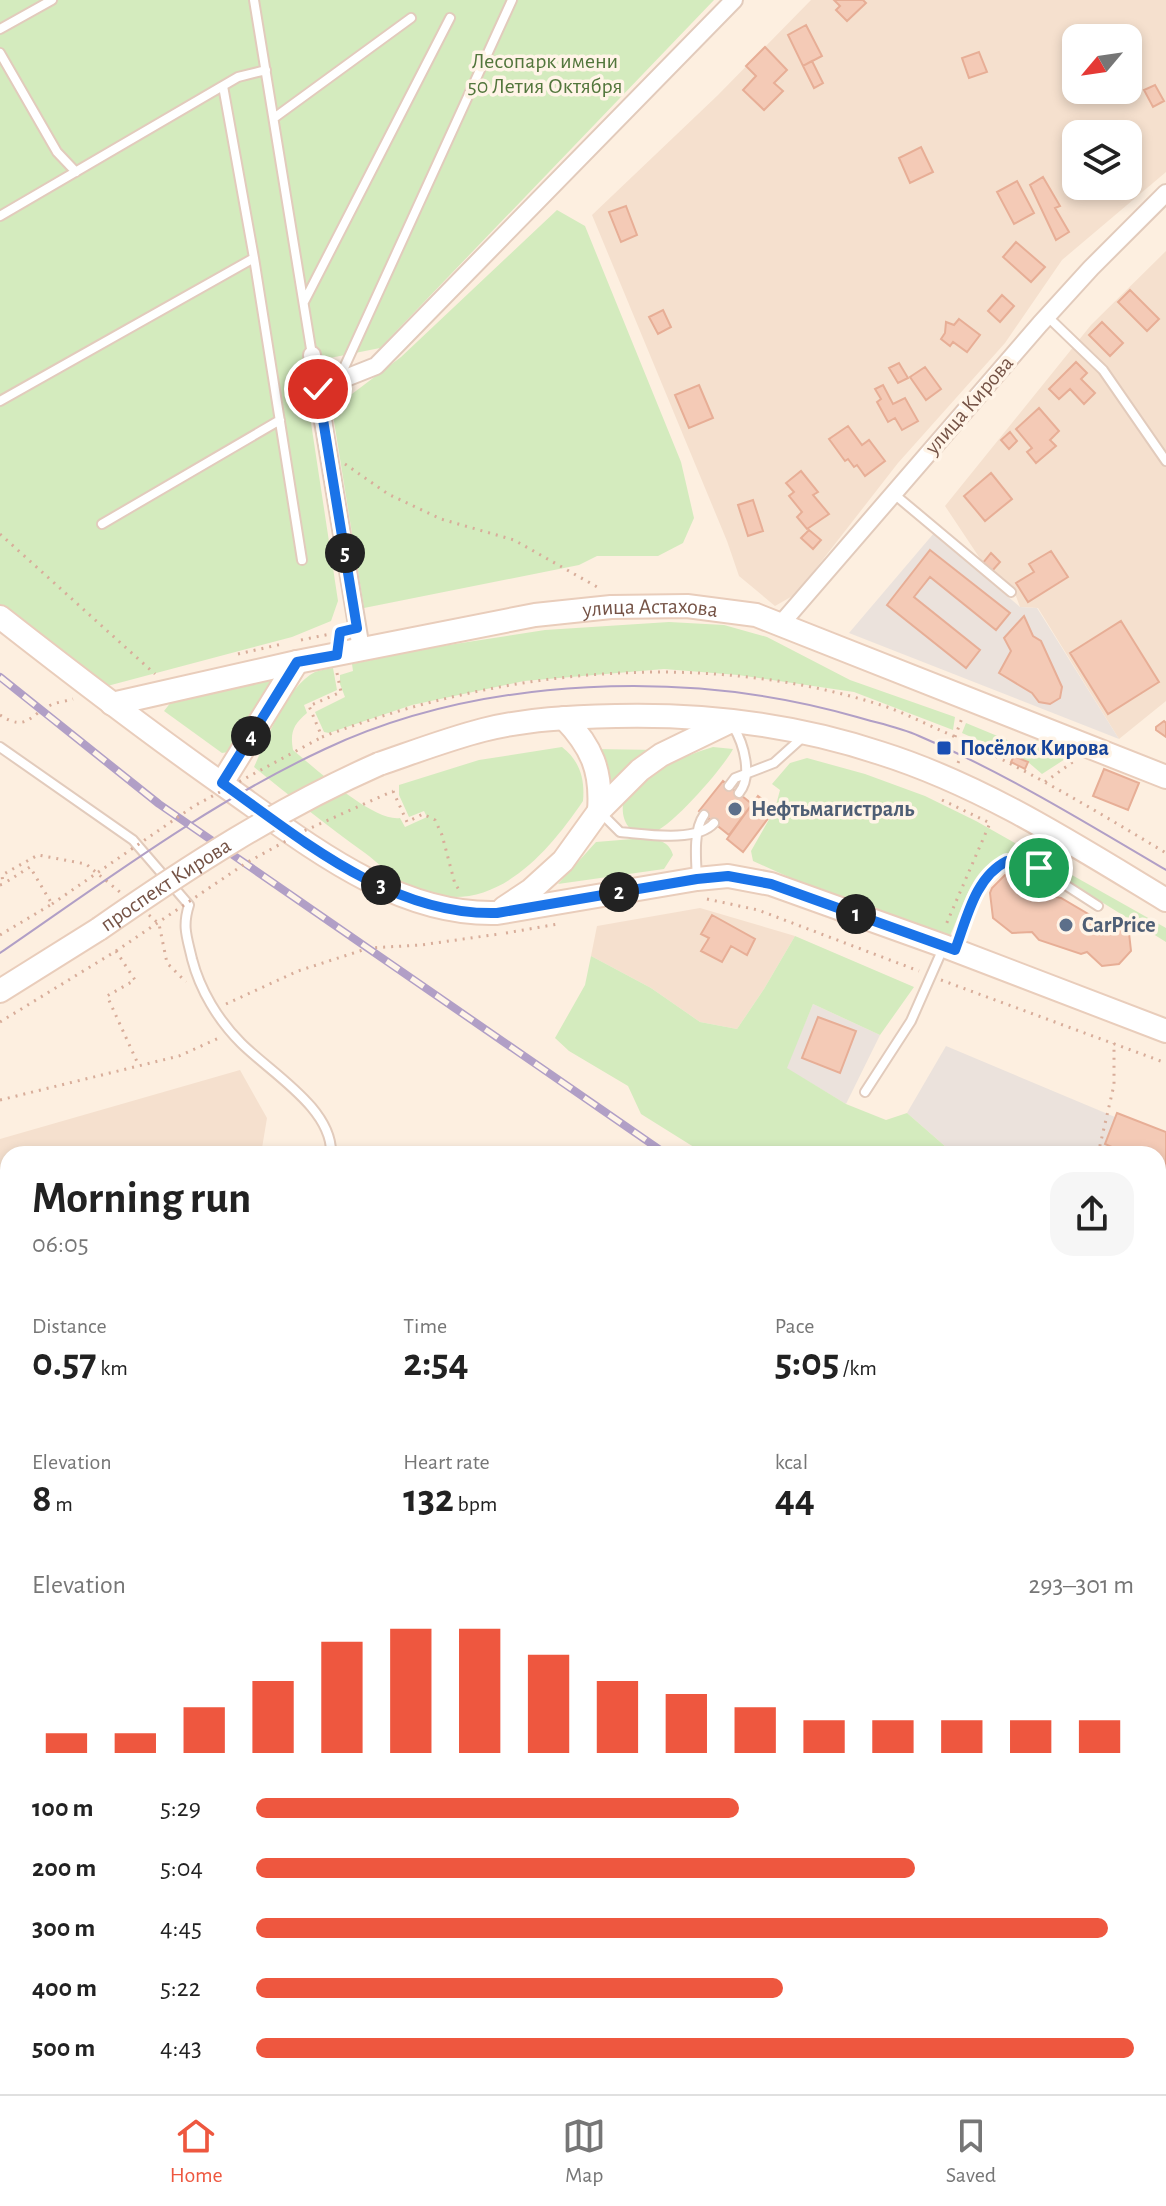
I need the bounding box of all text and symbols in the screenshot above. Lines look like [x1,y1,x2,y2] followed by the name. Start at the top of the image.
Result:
[1062,24,1142,104] north arrow
[1062,24,1142,200] map controls
[468,50,622,97] park label: Лесопарк имени 50 Летия Октября
[1062,120,1142,200] button: layers
[920,352,1017,459] street label: улица Кирова
[284,355,352,423] pin
[296,367,340,411] icon: check
[325,533,365,573] pin: 5
[340,542,350,564] text: 5
[580,595,719,621] street label: улица Астахова
[231,716,271,756] pin: 4
[245,725,257,747] text: 4
[960,737,1109,759] place label: Посёлок Кирова
[935,739,953,757] marker: Посёлок Кирова
[751,798,915,820] place label: Нефтьмагистраль
[726,800,744,818] marker: Нефтьмагистраль
[96,834,235,936] street label: проспект Кирова
[1005,834,1073,902] pin
[1017,846,1061,890] icon: arrive
[361,865,401,905] pin: 3
[599,872,639,912] pin: 2
[376,874,386,896] text: 3
[614,881,624,903] text: 2
[836,894,876,934] pin: 1
[852,903,860,925] text: 1
[1082,914,1156,936] place label: CarPrice
[1057,916,1075,934] marker: CarPrice
[1050,1172,1134,1256] button: share
[32,1177,251,1221] text: Morning run
[32,1231,89,1257] text: 06:05
[32,1315,107,1337] text: Distance
[403,1315,447,1337] text: Time
[775,1315,814,1337] text: Pace
[32,1343,97,1383] text: 0.57
[403,1343,469,1383] text: 2:54
[775,1343,839,1383] text: 5:05
[97,1357,128,1379] text: km
[839,1357,877,1379] text: /km
[32,1451,112,1473] text: Elevation
[403,1451,490,1473] text: Heart rate
[775,1451,808,1473] text: kcal
[32,1479,52,1519] text: 8
[403,1479,454,1519] text: 132
[775,1479,815,1519] text: 44
[52,1493,73,1515] text: m
[454,1493,497,1515] text: bpm
[32,1572,126,1598] text: Elevation
[1028,1572,1134,1598] text: 293–301 m
[32,1795,93,1821] text: 100 m
[160,1795,201,1821] text: 5:29
[32,1855,96,1881] text: 200 m
[160,1855,203,1881] text: 5:04
[32,1915,95,1941] text: 300 m
[160,1915,202,1941] text: 4:45
[32,1975,97,2001] text: 400 m
[160,1975,200,2001] text: 5:22
[32,2035,95,2061] text: 500 m
[160,2035,202,2061] text: 4:43
[170,2114,223,2188] tab: Home
[562,2114,606,2188] tab: Map
[946,2114,996,2188] tab: Saved

